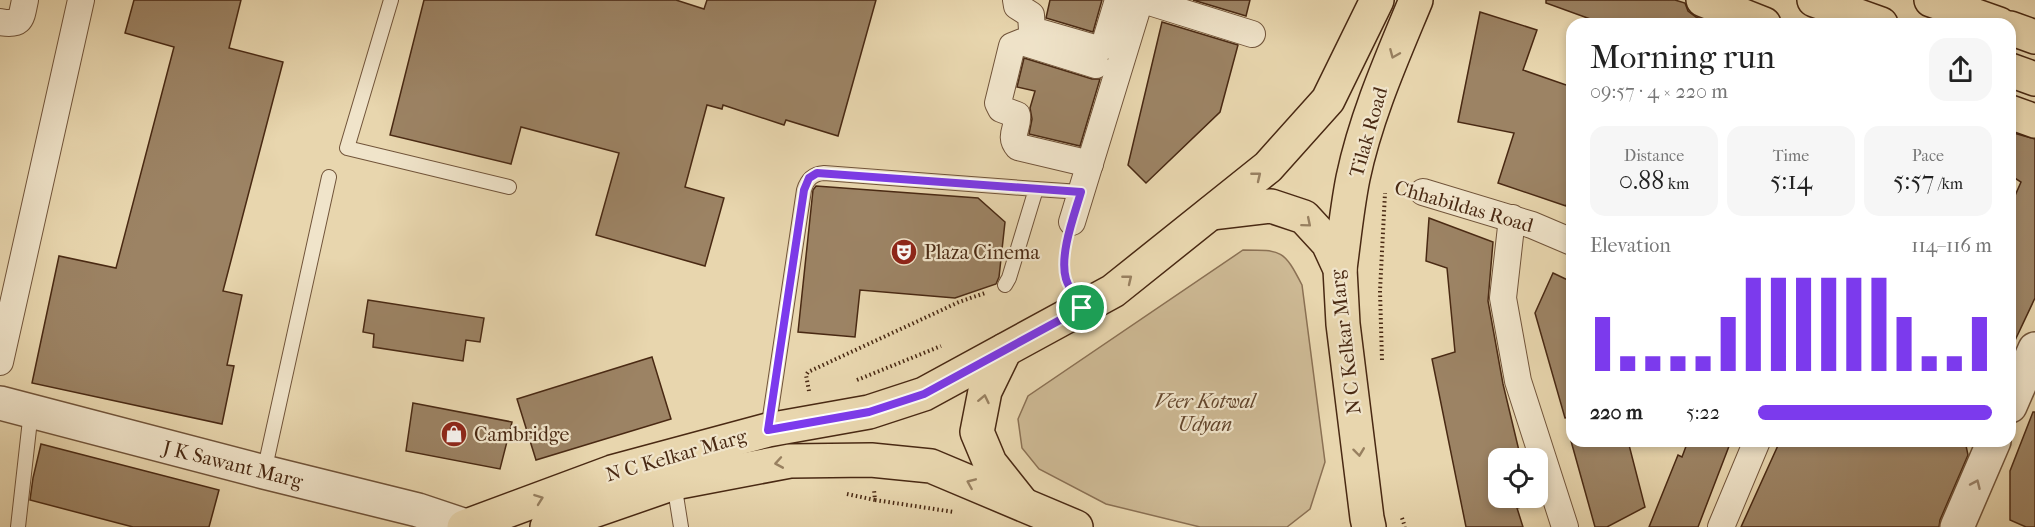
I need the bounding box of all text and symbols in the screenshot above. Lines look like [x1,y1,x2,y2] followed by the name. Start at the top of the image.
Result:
[1590,38,1775,77] text: Morning run
[1929,38,1992,101] button: share
[1389,48,1401,59] one-way arrow
[1590,80,1728,103] text: 09:57 · 4 × 220 m
[1345,83,1393,180] street label: Tilak Road
[1624,146,1684,165] text: Distance
[1773,146,1809,165] text: Time
[1912,146,1944,165] text: Pace
[1619,165,1664,196] text: 0.88
[1770,165,1812,196] text: 5:14
[1893,165,1934,196] text: 5:57
[1250,172,1261,183] one-way arrow
[1664,174,1689,193] text: km
[1934,174,1963,193] text: /km
[1392,176,1537,238] street label: Chhabildas Road
[1300,215,1311,226] one-way arrow
[1590,234,1671,257] text: Elevation
[1911,234,1992,257] text: 114–116 m
[889,237,919,267] theatre icon: Plaza Cinema
[924,241,1041,264] place label: Plaza Cinema
[1325,268,1366,416] street label: N C Kelkar Marg
[1121,276,1132,287] one-way arrow
[1056,282,1107,333] pin
[1065,291,1098,324] icon: arrive
[1155,390,1257,436] park label: Veer Kotwal Udyan
[977,395,990,405] one-way arrow
[1590,401,1643,424] text: 220 m
[1686,401,1720,424] text: 5:22
[439,419,469,449] shop icon: Cambridge
[474,423,569,446] place label: Cambridge
[603,424,750,487] street label: N C Kelkar Marg
[159,436,305,493] street label: J K Sawant Marg
[1352,448,1364,457] one-way arrow
[1488,448,1548,508] map controls
[1488,448,1548,508] button: locate
[775,457,784,469] one-way arrow
[966,478,977,490] one-way arrow
[1968,479,1980,490] one-way arrow
[533,494,544,506] one-way arrow

